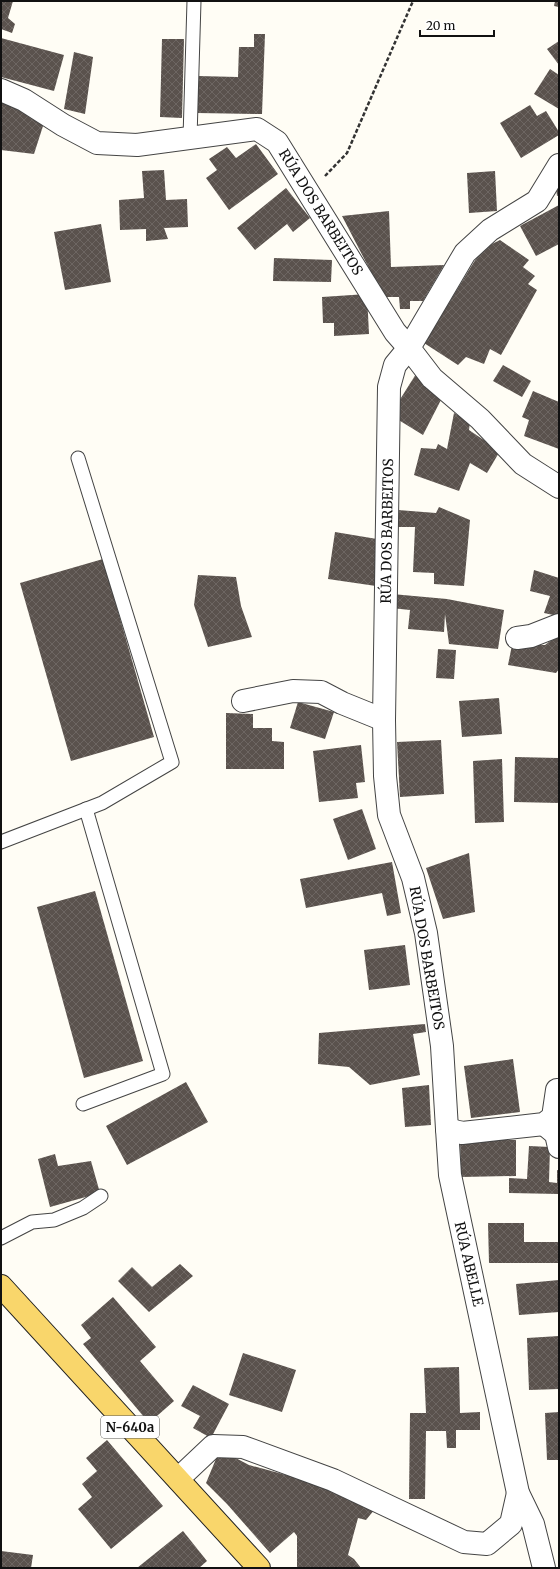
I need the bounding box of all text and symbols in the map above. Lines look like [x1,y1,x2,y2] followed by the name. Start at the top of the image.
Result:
[420,12,494,38] scale bar
[426,18,455,33] text: 20 m
[275,146,367,278] street label: RÚA DOS BARBEITOS
[377,458,397,604] street label: RÚA DOS BARBEITOS
[406,885,448,1031] street label: RÚA DOS BARBEITOS
[451,1220,488,1308] street label: RÚA ABELLE
[101,1416,159,1438] road number: N-640a

